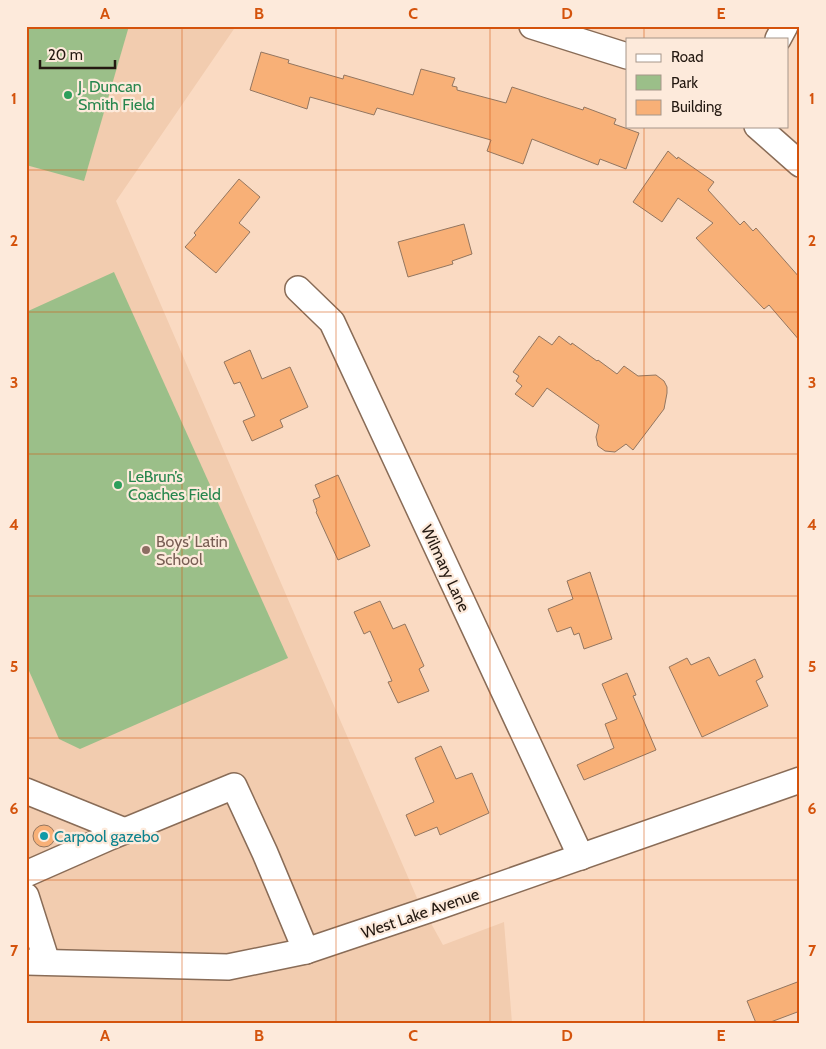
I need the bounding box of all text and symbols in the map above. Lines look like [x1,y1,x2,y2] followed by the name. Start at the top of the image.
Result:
[100,4,110,23] text: A
[254,4,264,23] text: B
[408,4,418,23] text: C
[561,4,573,23] text: D
[716,4,726,23] text: E
[40,38,115,70] scale bar
[626,38,788,128] legend
[48,46,83,64] text: 20 m
[671,48,704,66] text: Road
[671,74,698,92] text: Park
[77,77,155,114] place label: J. Duncan Smith Field
[11,89,17,108] text: 1
[62,89,74,101] marker: J. Duncan Smith Field
[809,89,815,108] text: 1
[671,98,722,116] text: Building
[10,231,18,250] text: 2
[808,231,816,250] text: 2
[10,373,18,392] text: 3
[808,373,816,392] text: 3
[128,467,221,504] place label: LeBrun’s Coaches Field
[112,479,124,491] marker: LeBrun’s Coaches Field
[9,515,19,534] text: 4
[807,515,817,534] text: 4
[417,522,474,615] street label: Wilmary Lane
[156,532,228,569] place label: Boys’ Latin School
[140,544,152,556] marker: Boys’ Latin School
[10,657,18,676] text: 5
[808,657,816,676] text: 5
[10,799,19,818] text: 6
[808,799,817,818] text: 6
[54,827,160,846] place label: Carpool gazebo
[38,830,50,842] marker: Carpool gazebo
[359,884,482,943] street label: West Lake Avenue
[10,941,19,960] text: 7
[808,941,817,960] text: 7
[100,1026,110,1045] text: A
[254,1026,264,1045] text: B
[408,1026,418,1045] text: C
[561,1026,573,1045] text: D
[716,1026,726,1045] text: E

